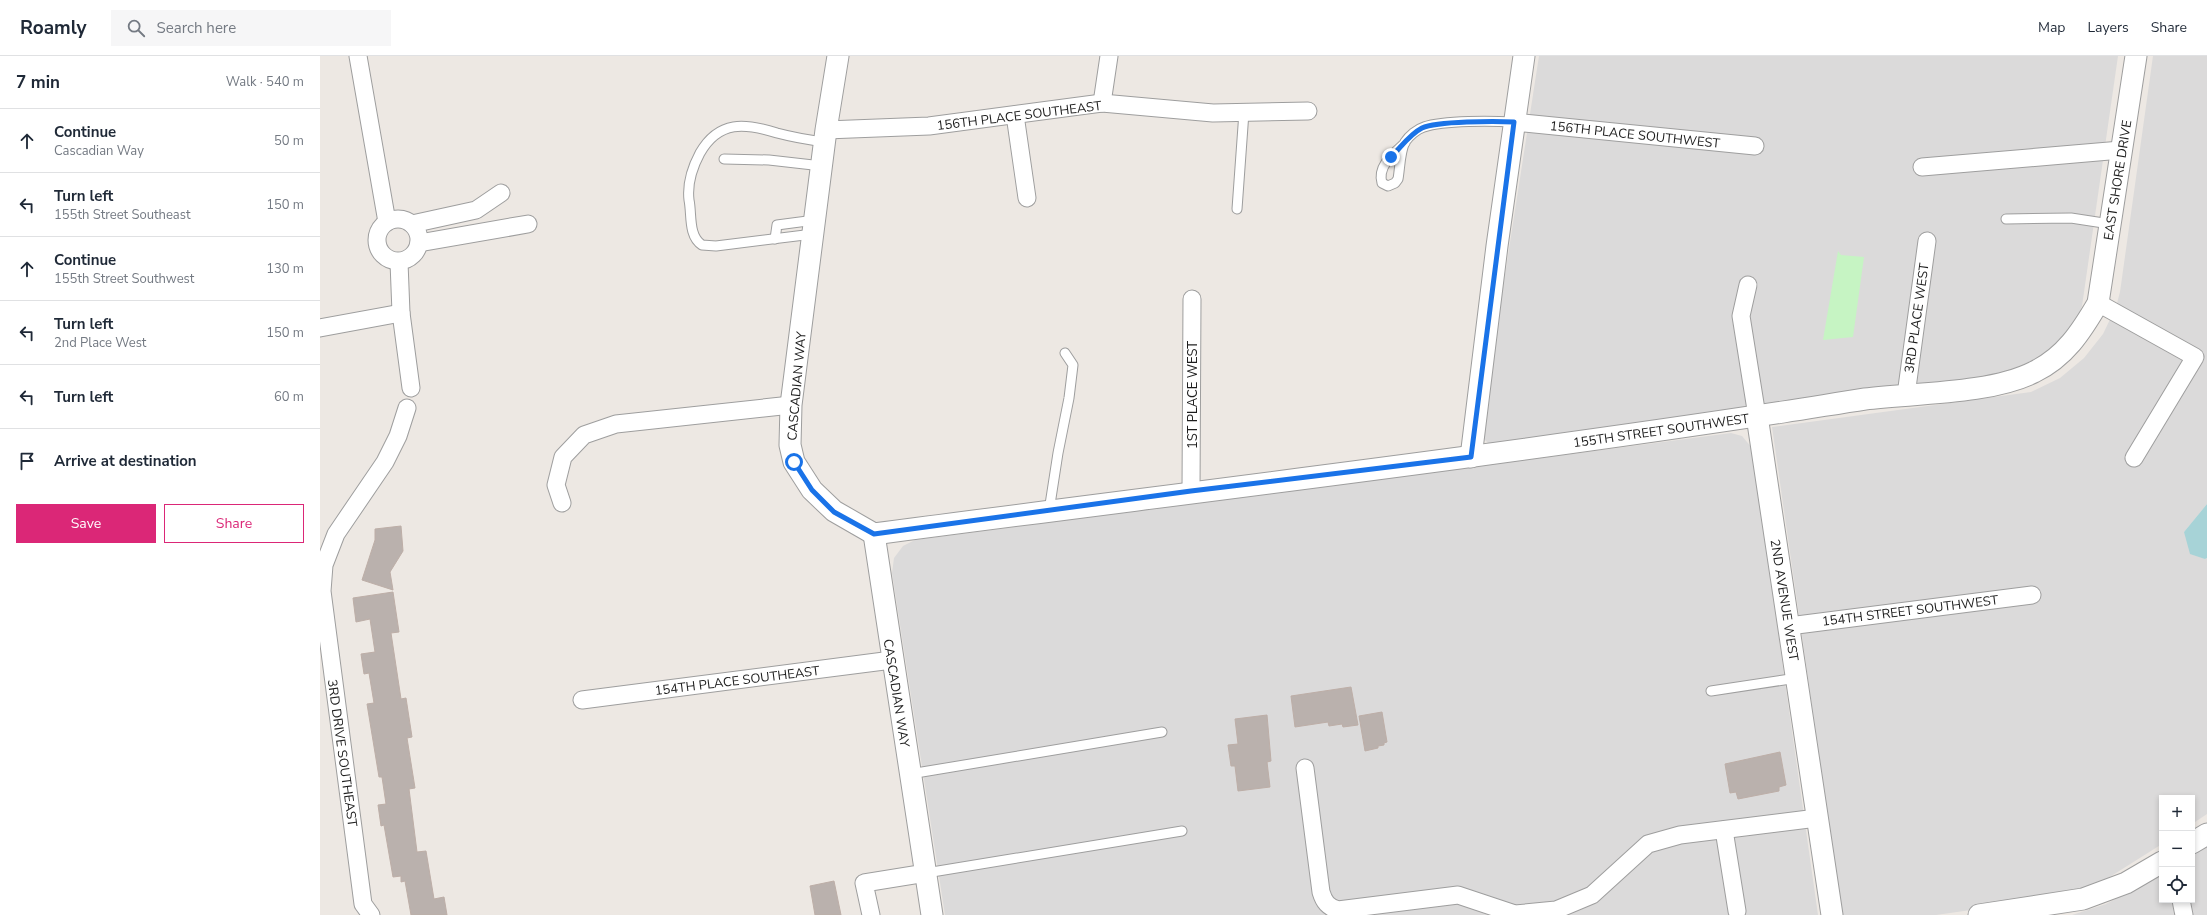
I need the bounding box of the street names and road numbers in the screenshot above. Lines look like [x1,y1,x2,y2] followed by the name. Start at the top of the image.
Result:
[936,97,1103,135] street label: 156TH PLACE SOUTHEAST
[1549,117,1721,153] street label: 156TH PLACE SOUTHWEST
[2100,119,2136,242] street label: EAST SHORE DRIVE
[1900,262,1934,374] street label: 3RD PLACE WEST
[783,331,811,441] street label: CASCADIAN WAY
[1184,341,1202,449] street label: 1ST PLACE WEST
[1572,410,1750,452] street label: 155TH STREET SOUTHWEST
[1765,538,1803,663] street label: 2ND AVENUE WEST
[1821,591,1999,631] street label: 154TH STREET SOUTHWEST
[879,638,913,749] street label: CASCADIAN WAY
[654,662,821,700] street label: 154TH PLACE SOUTHEAST
[323,678,361,828] street label: 3RD DRIVE SOUTHEAST

